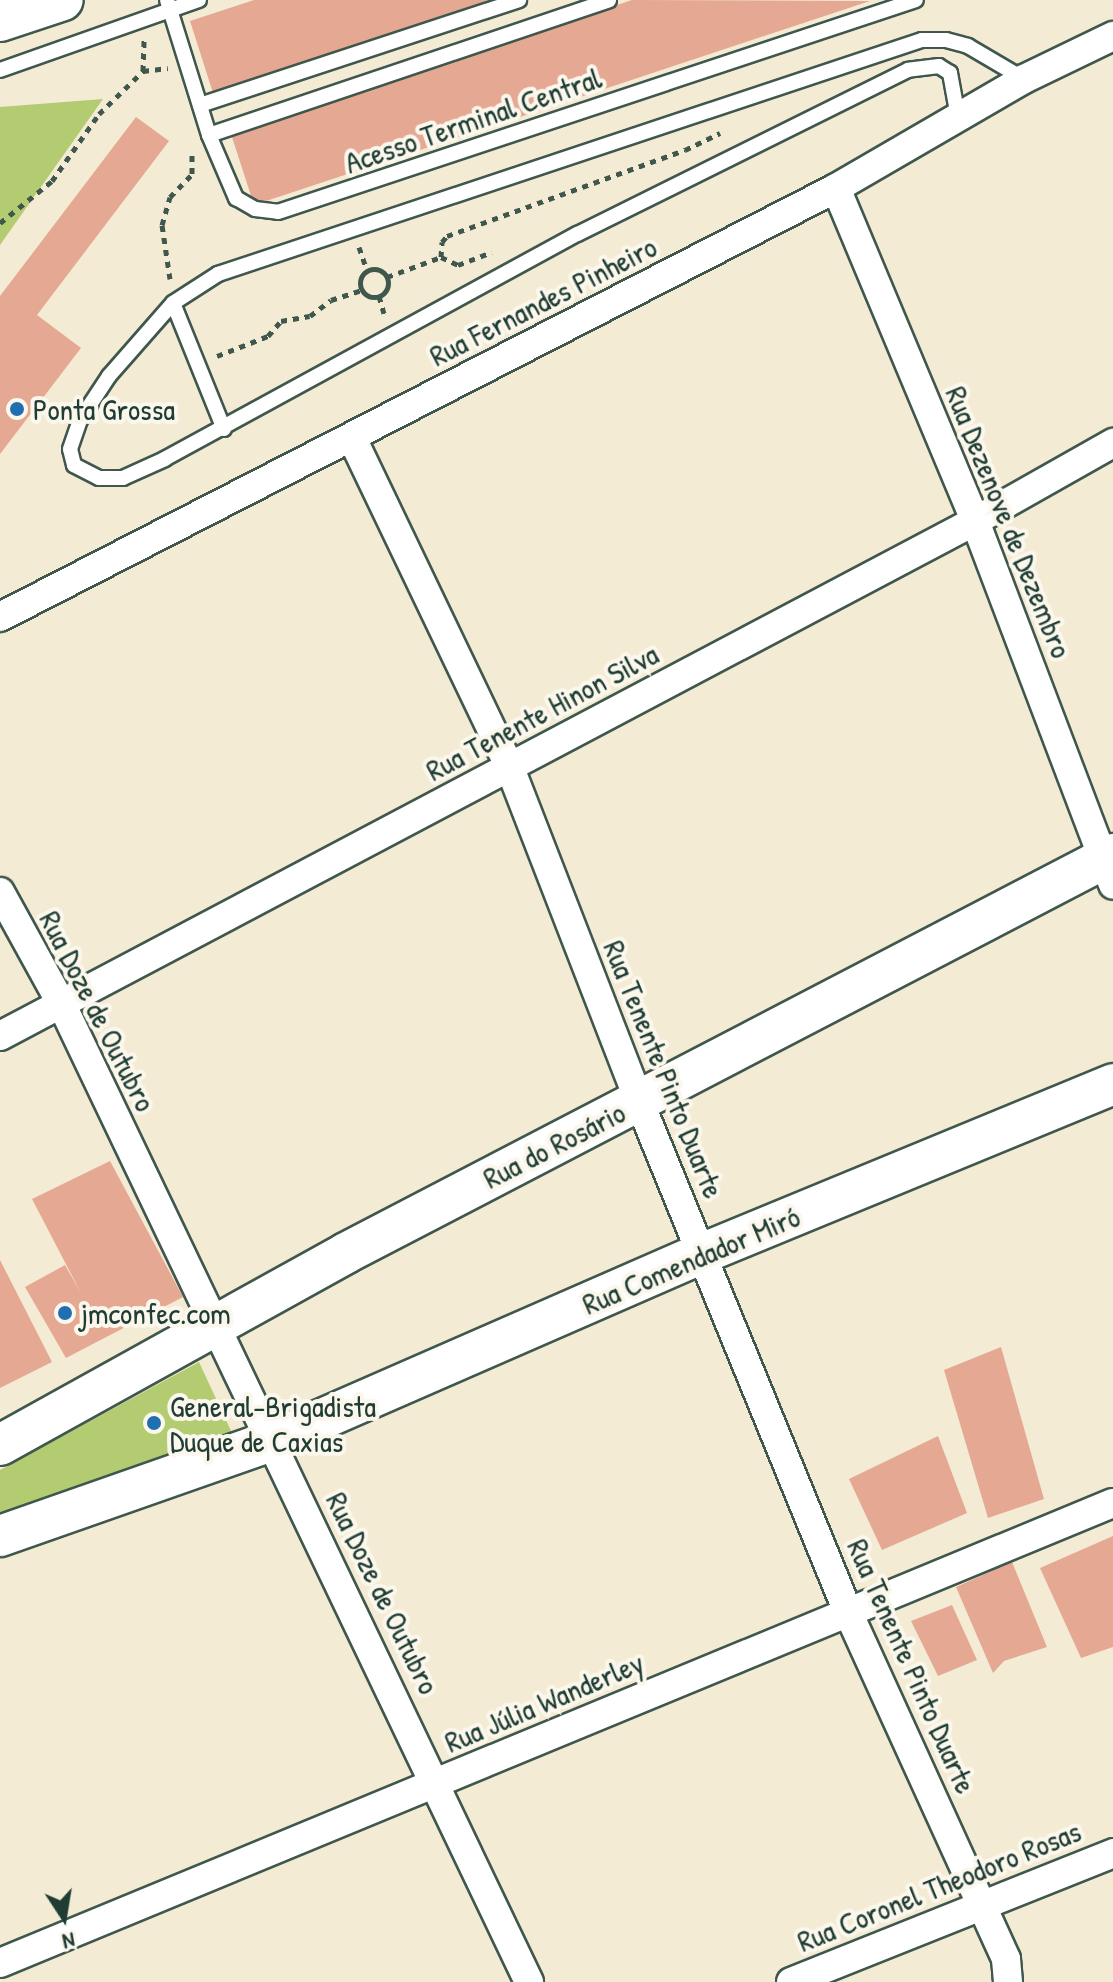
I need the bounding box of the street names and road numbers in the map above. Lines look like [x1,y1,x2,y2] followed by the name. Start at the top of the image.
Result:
[340,59,606,181] street label: Acesso Terminal Central
[424,228,662,374] street label: Rua Fernandes Pinheiro
[938,381,1080,663] street label: Rua Dezenove de Dezembro
[420,636,664,788] street label: Rua Tenente Hinon Silva
[32,905,164,1117] street label: Rua Doze de Outubro
[596,935,732,1203] street label: Rua Tenente Pinto Duarte
[477,1094,631,1196] street label: Rua do Rosário
[577,1198,805,1322] street label: Rua Comendador Miró
[319,1486,447,1700] street label: Rua Doze de Outubro
[840,1533,984,1799] street label: Rua Tenente Pinto Duarte
[439,1644,649,1760] street label: Rua Júlia Wanderley
[792,1813,1086,1959] street label: Rua Coronel Theodoro Rosas

